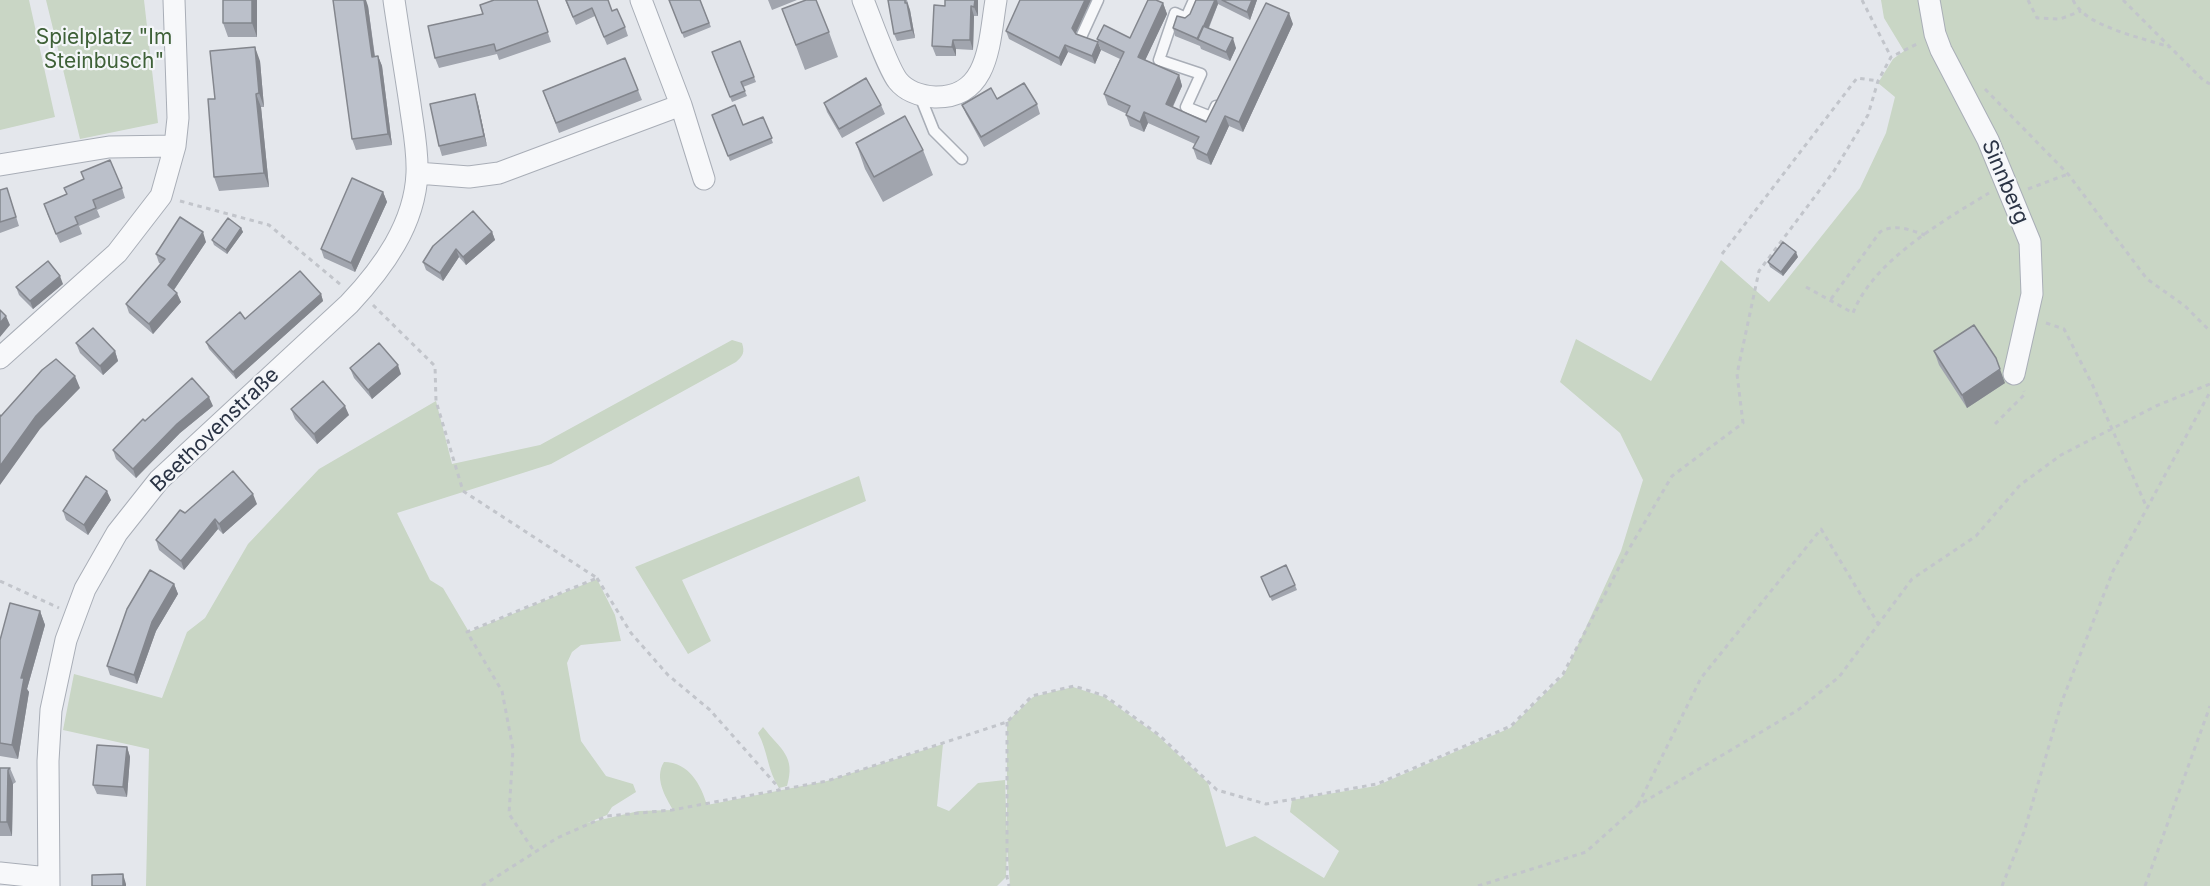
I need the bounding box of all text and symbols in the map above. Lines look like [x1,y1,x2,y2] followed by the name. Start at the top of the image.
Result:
[36,25,172,75] park label: Spielplatz "Im Steinbusch"
[1976,136,2034,228] street label: Sinnberg
[146,362,284,498] street label: Beethovenstraße

